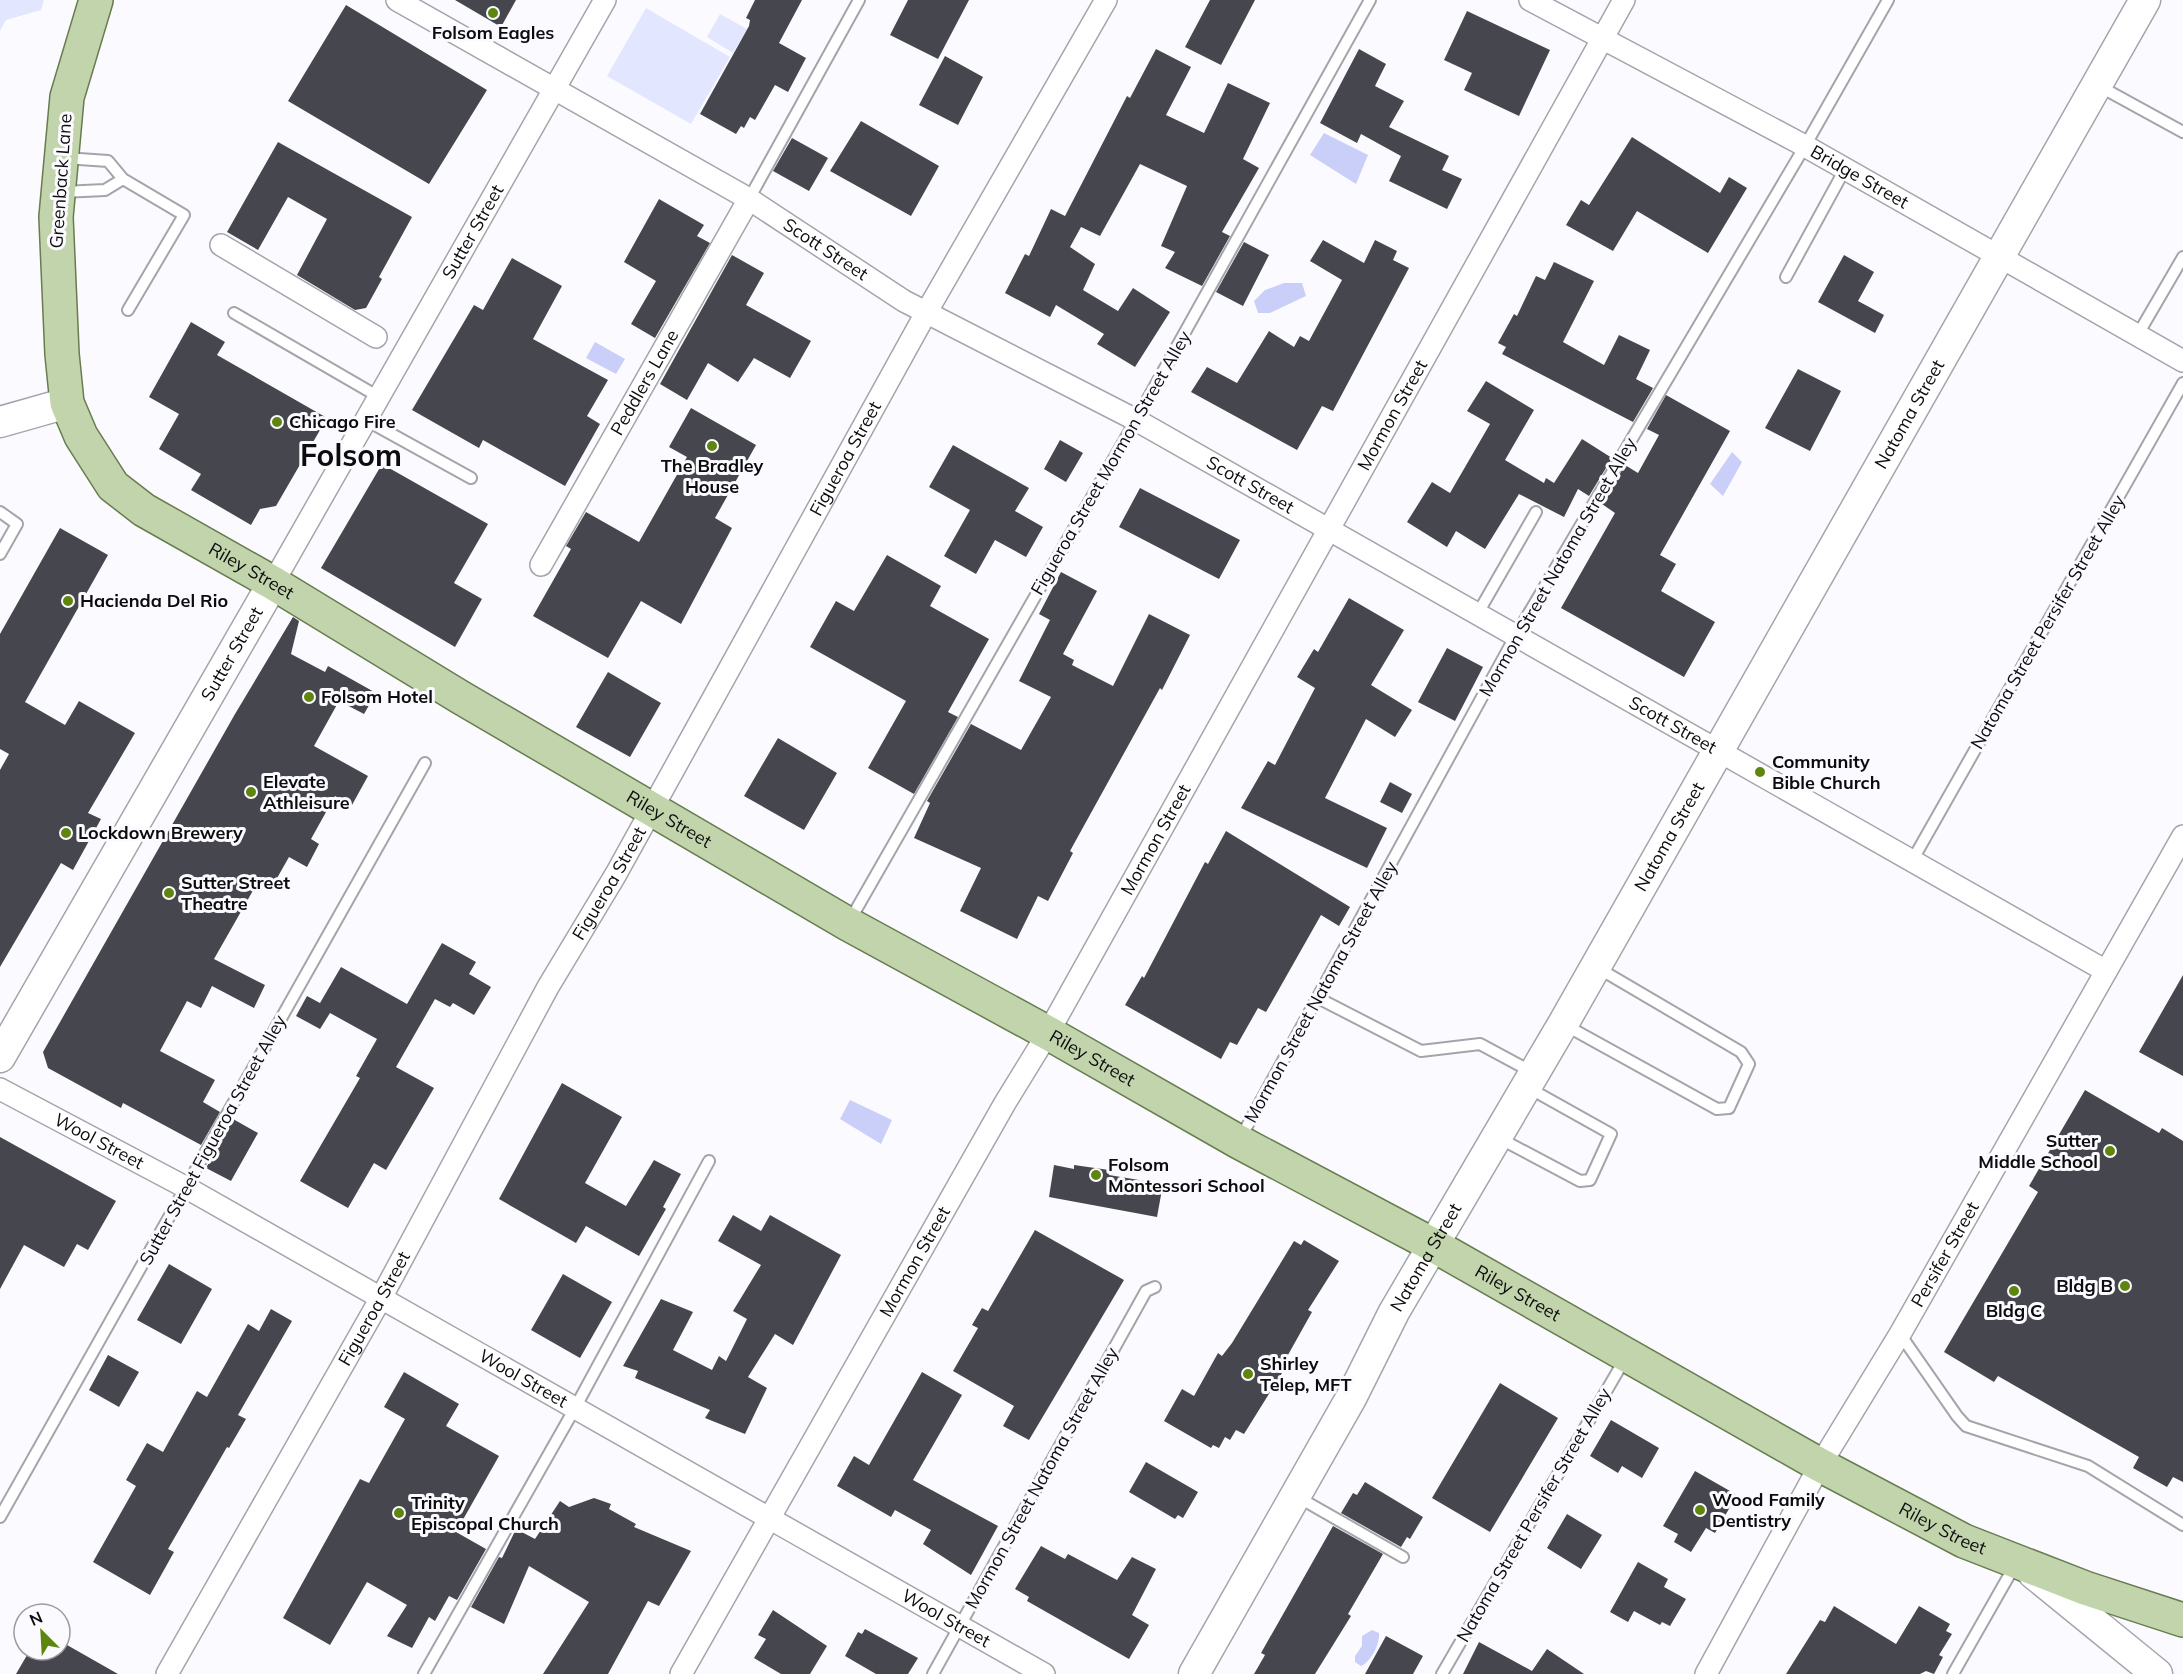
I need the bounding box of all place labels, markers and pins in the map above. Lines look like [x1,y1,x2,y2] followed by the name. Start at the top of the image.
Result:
[486,6,500,20] marker: Folsom Eagles
[432,21,554,44] place label: Folsom Eagles
[289,410,396,433] place label: Chicago Fire
[270,415,284,429] marker: Chicago Fire
[705,439,719,453] marker: The Bradley House
[661,454,764,498] place label: The Bradley House
[80,589,228,612] place label: Hacienda Del Rio
[61,594,75,608] marker: Hacienda Del Rio
[321,685,433,708] place label: Folsom Hotel
[302,690,316,704] marker: Folsom Hotel
[1772,750,1881,794] place label: Community Bible Church
[1753,765,1767,779] marker: Community Bible Church
[263,770,350,814] place label: Elevate Athleisure
[244,785,258,799] marker: Elevate Athleisure
[78,821,243,844] place label: Lockdown Brewery
[59,826,73,840] marker: Lockdown Brewery
[181,871,290,915] place label: Sutter Street Theatre
[162,886,176,900] marker: Sutter Street Theatre
[1978,1129,2099,1173] place label: Sutter Middle School
[2103,1144,2117,1158] marker: Sutter Middle School
[1108,1153,1265,1197] place label: Folsom Montessori School
[1089,1168,1103,1182] marker: Folsom Montessori School
[2056,1274,2113,1297] place label: Bldg B
[2118,1279,2132,1293] marker: Bldg B
[2007,1284,2021,1298] marker: Bldg C
[1986,1299,2042,1322] place label: Bldg C
[1260,1352,1352,1396] place label: Shirley Telep, MFT
[1241,1367,1255,1381] marker: Shirley Telep, MFT
[1712,1488,1825,1532] place label: Wood Family Dentistry
[411,1491,559,1535] place label: Trinity Episcopal Church
[1693,1503,1707,1517] marker: Wood Family Dentistry
[392,1506,406,1520] marker: Trinity Episcopal Church

